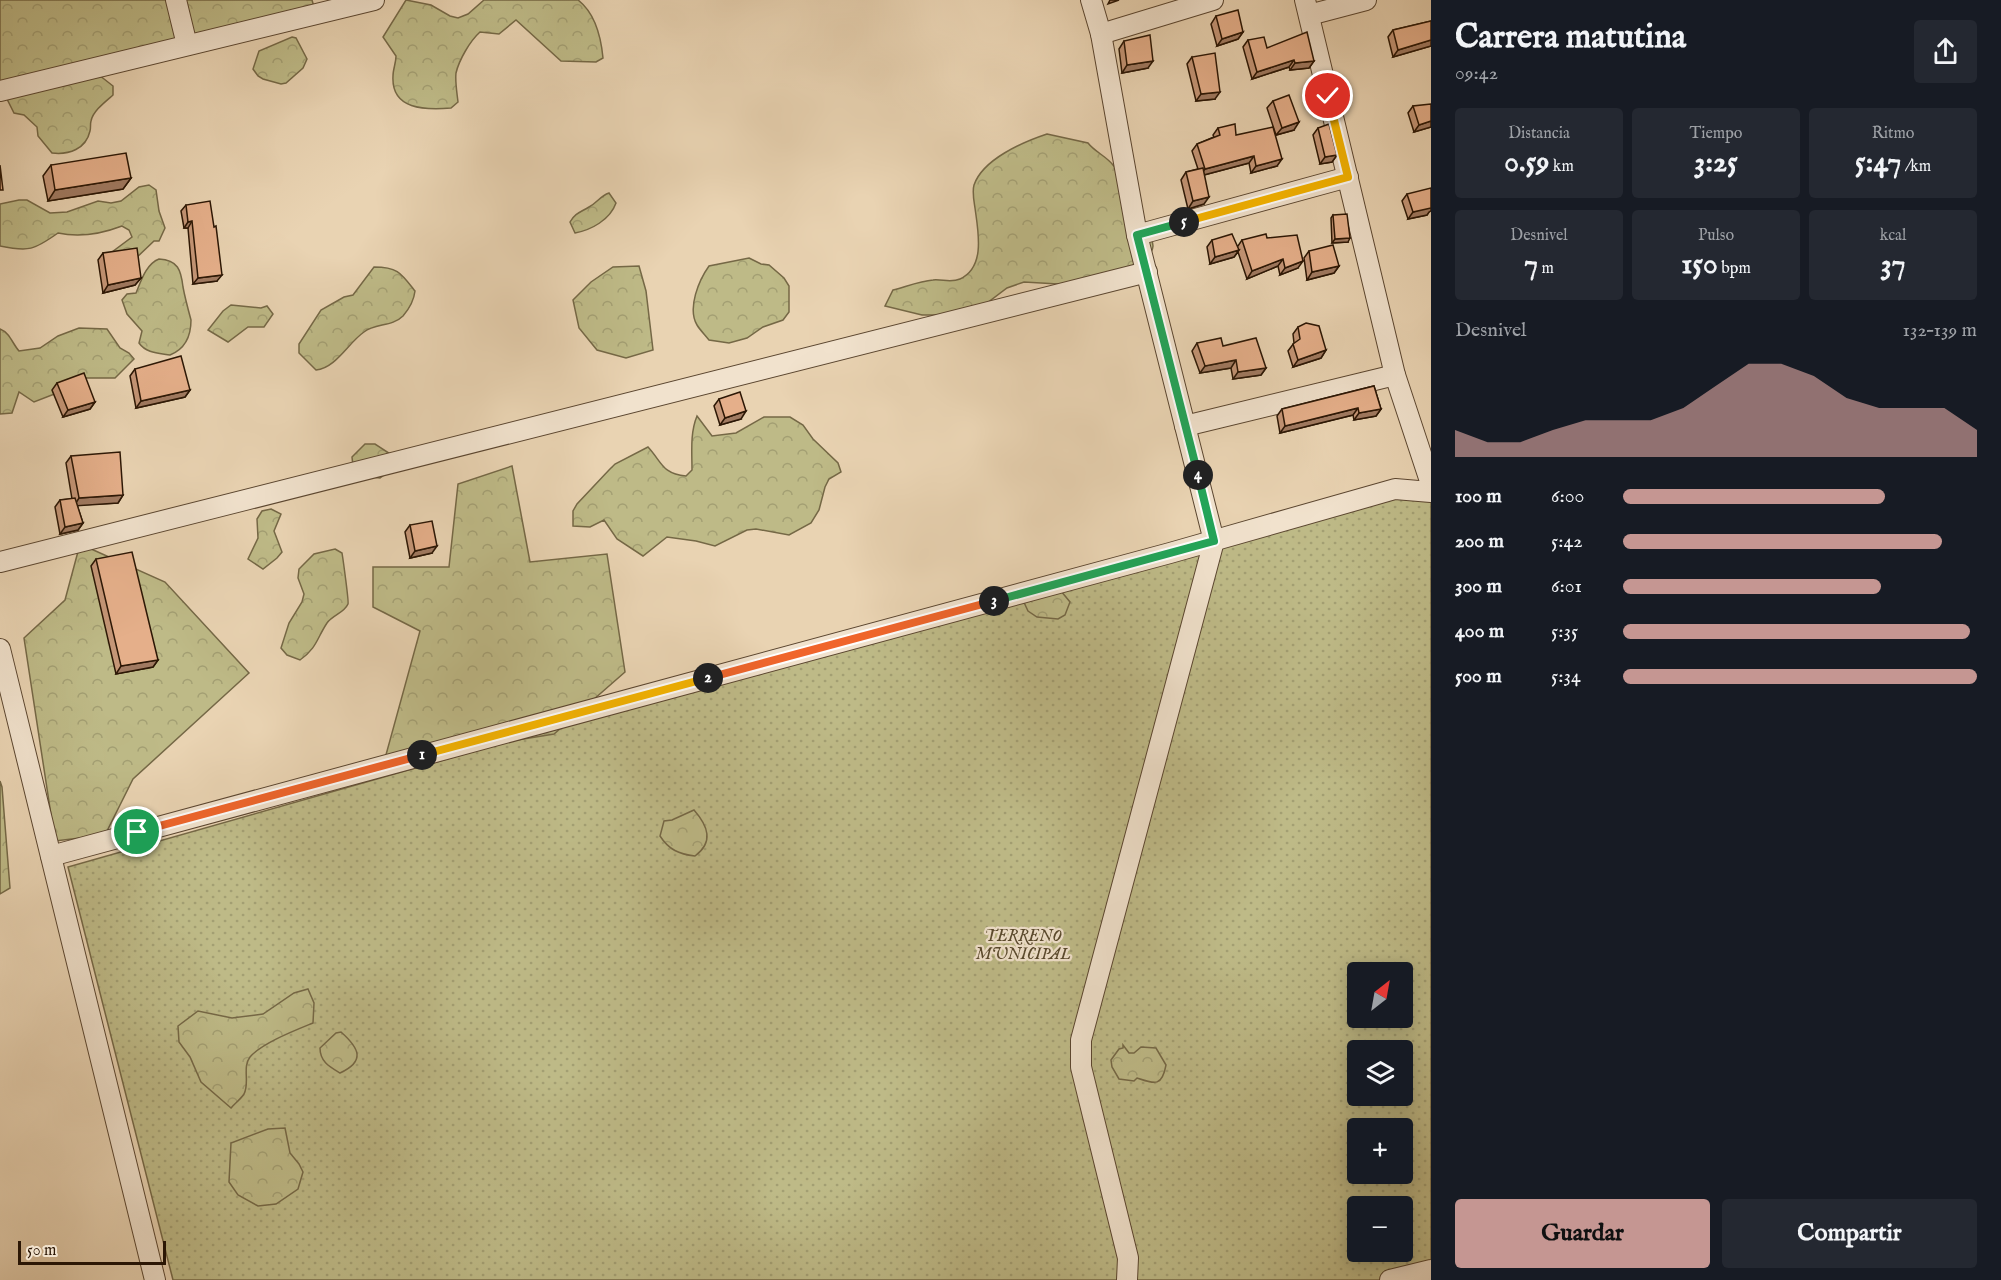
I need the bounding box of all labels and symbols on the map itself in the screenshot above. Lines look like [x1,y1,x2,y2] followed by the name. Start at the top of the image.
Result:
[1302,70,1353,121] pin
[1169,207,1199,237] pin: 5
[1183,460,1213,490] pin: 4
[979,586,1009,616] pin: 3
[693,663,723,693] pin: 2
[407,740,437,770] pin: 1
[111,806,162,857] pin
[975,927,1071,965] park label: TERRENO MUNICIPAL
[1347,962,1413,1028] north arrow
[18,1238,166,1266] scale bar

